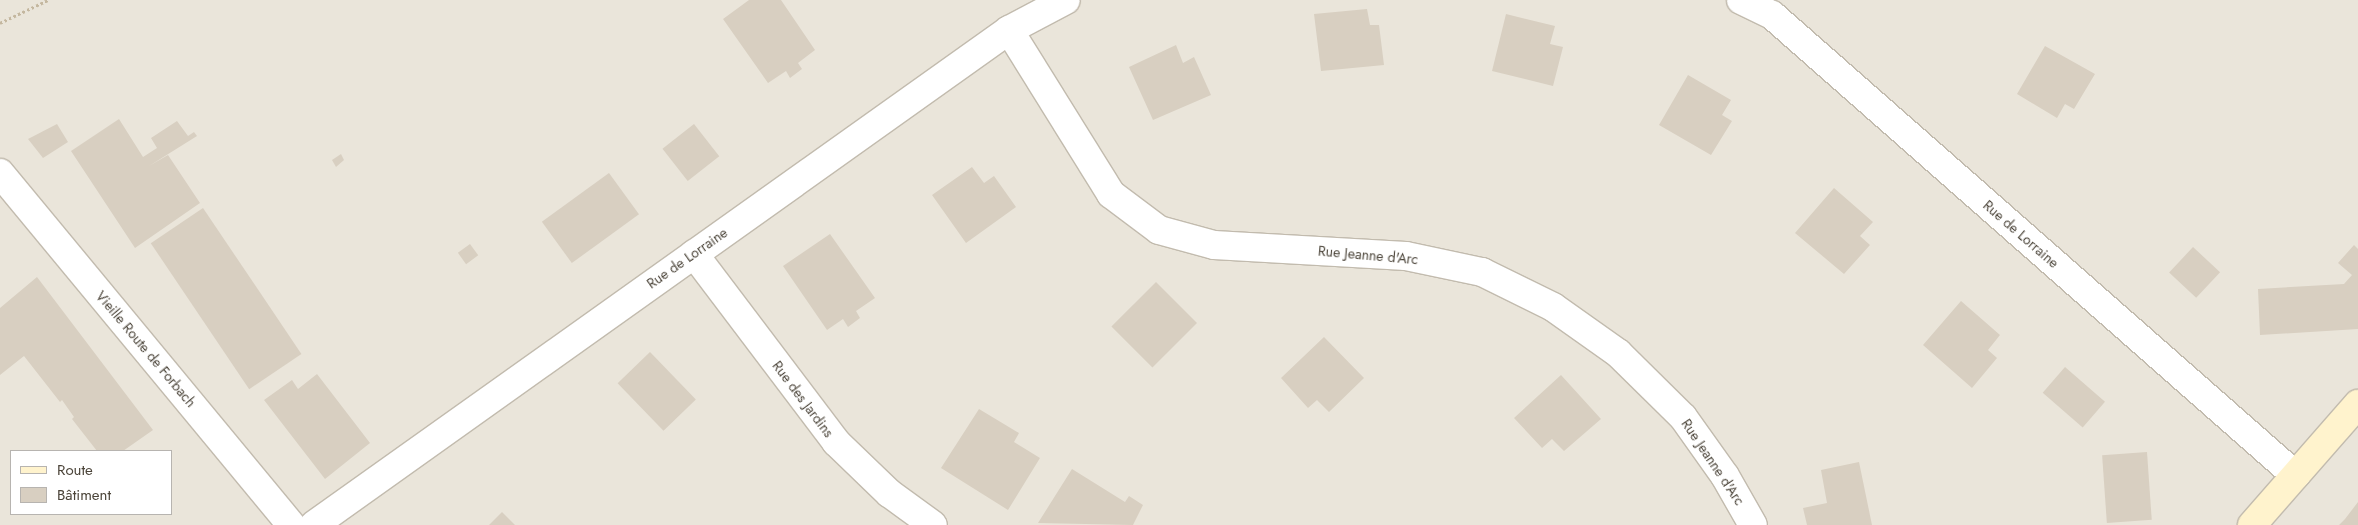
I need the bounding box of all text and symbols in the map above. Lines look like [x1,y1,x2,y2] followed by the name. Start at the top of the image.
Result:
[1980,197,2062,271] street label: Rue de Lorraine
[643,224,731,292] street label: Rue de Lorraine
[1317,242,1419,268] street label: Rue Jeanne d'Arc
[93,288,199,410] street label: Vieille Route de Forbach
[769,358,837,440] street label: Rue des Jardins
[1678,416,1748,508] street label: Rue Jeanne d'Arc
[10,450,172,515] legend
[57,459,93,481] text: Route
[57,484,111,506] text: Bâtiment

